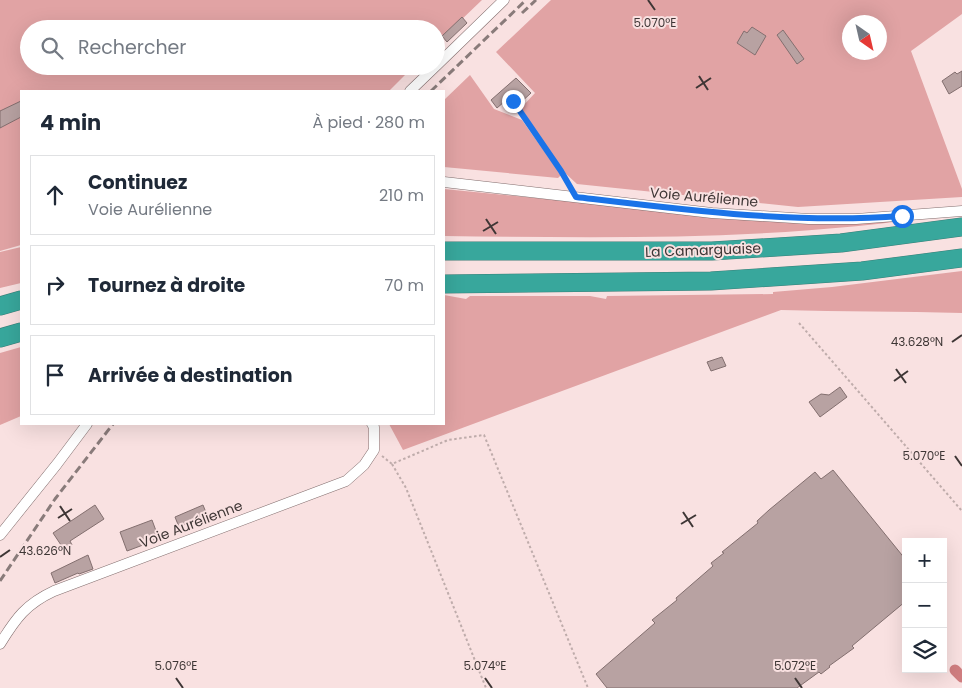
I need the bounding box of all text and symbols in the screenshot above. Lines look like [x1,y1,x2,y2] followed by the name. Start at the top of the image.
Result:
[634,14,676,31] text: 5.070°E
[842,15,887,60] north arrow
[20,20,445,75] search box
[38,34,66,62] icon: search
[78,34,186,61] text: Rechercher
[502,90,525,113] route end
[40,108,101,137] text: 4 min
[312,111,425,134] text: À pied · 280 m
[88,169,187,196] text: Continuez
[41,181,69,209] icon: ahead
[649,182,759,212] street label: Voie Aurélienne
[379,184,424,207] text: 210 m
[88,198,212,221] text: Voie Aurélienne
[891,205,914,228] route start
[645,238,762,262] street label: La Camarguaise
[41,271,69,299] icon: right
[88,272,245,299] text: Tournez à droite
[384,274,424,297] text: 70 m
[891,333,943,350] text: 43.628°N
[41,361,69,389] icon: arrive
[88,362,293,389] text: Arrivée à destination
[903,447,945,464] text: 5.070°E
[137,495,246,553] street label: Voie Aurélienne
[902,538,947,673] map controls
[902,538,947,583] button: +
[19,542,71,559] text: 43.626°N
[902,583,947,628] button: −
[902,628,947,673] button: layers
[155,657,197,674] text: 5.076°E
[464,657,506,674] text: 5.074°E
[774,657,816,674] text: 5.072°E

